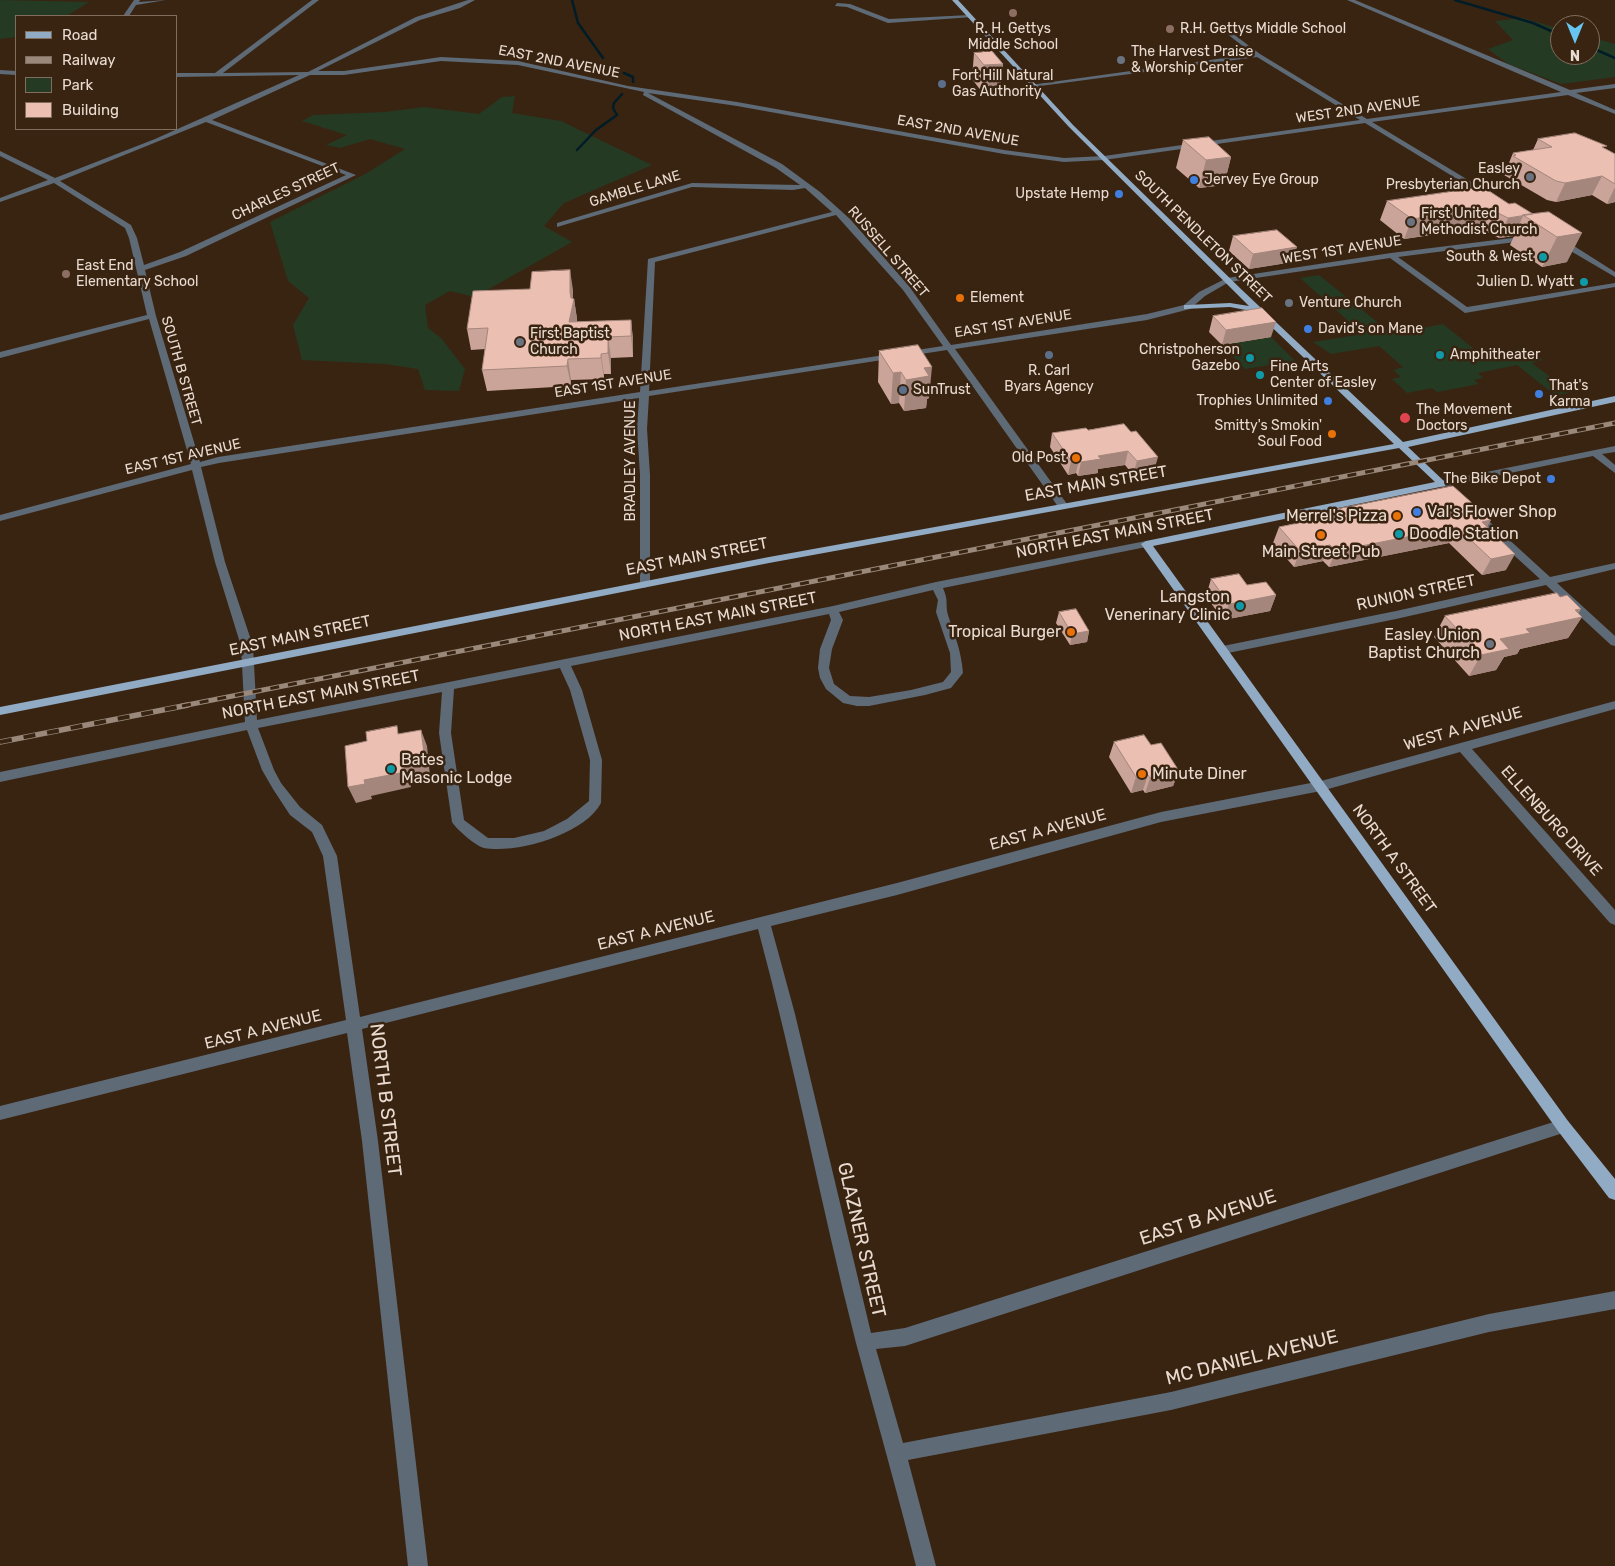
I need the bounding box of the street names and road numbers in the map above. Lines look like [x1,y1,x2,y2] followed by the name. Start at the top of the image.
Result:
[497,42,621,82] street label: EAST 2ND AVENUE
[1295,93,1421,127] street label: WEST 2ND AVENUE
[896,112,1020,150] street label: EAST 2ND AVENUE
[229,160,343,224] street label: CHARLES STREET
[587,167,683,211] street label: GAMBLE LANE
[1131,167,1275,307] street label: SOUTH PENDLETON STREET
[844,203,932,301] street label: RUSSELL STREET
[1281,232,1403,268] street label: WEST 1ST AVENUE
[953,306,1073,342] street label: EAST 1ST AVENUE
[157,314,205,428] street label: SOUTH B STREET
[553,366,673,402] street label: EAST 1ST AVENUE
[623,401,639,521] street label: BRADLEY AVENUE
[123,436,243,478] street label: EAST 1ST AVENUE
[1023,462,1169,506] street label: EAST MAIN STREET
[1014,505,1216,563] street label: NORTH EAST MAIN STREET
[624,534,770,580] street label: EAST MAIN STREET
[1355,571,1477,615] street label: RUNION STREET
[617,588,819,646] street label: NORTH EAST MAIN STREET
[227,612,373,660] street label: EAST MAIN STREET
[220,666,422,724] street label: NORTH EAST MAIN STREET
[1402,703,1524,755] street label: WEST A AVENUE
[1496,762,1606,880] street label: ELLENBURG DRIVE
[1348,801,1440,917] street label: NORTH A STREET
[988,805,1108,855] street label: EAST A AVENUE
[595,907,717,955] street label: EAST A AVENUE
[202,1006,324,1054] street label: EAST A AVENUE
[364,1022,406,1178] street label: NORTH B STREET
[832,1160,890,1320] street label: GLAZNER STREET
[1137,1185,1279,1251] street label: EAST B AVENUE
[1163,1326,1341,1390] street label: MC DANIEL AVENUE

